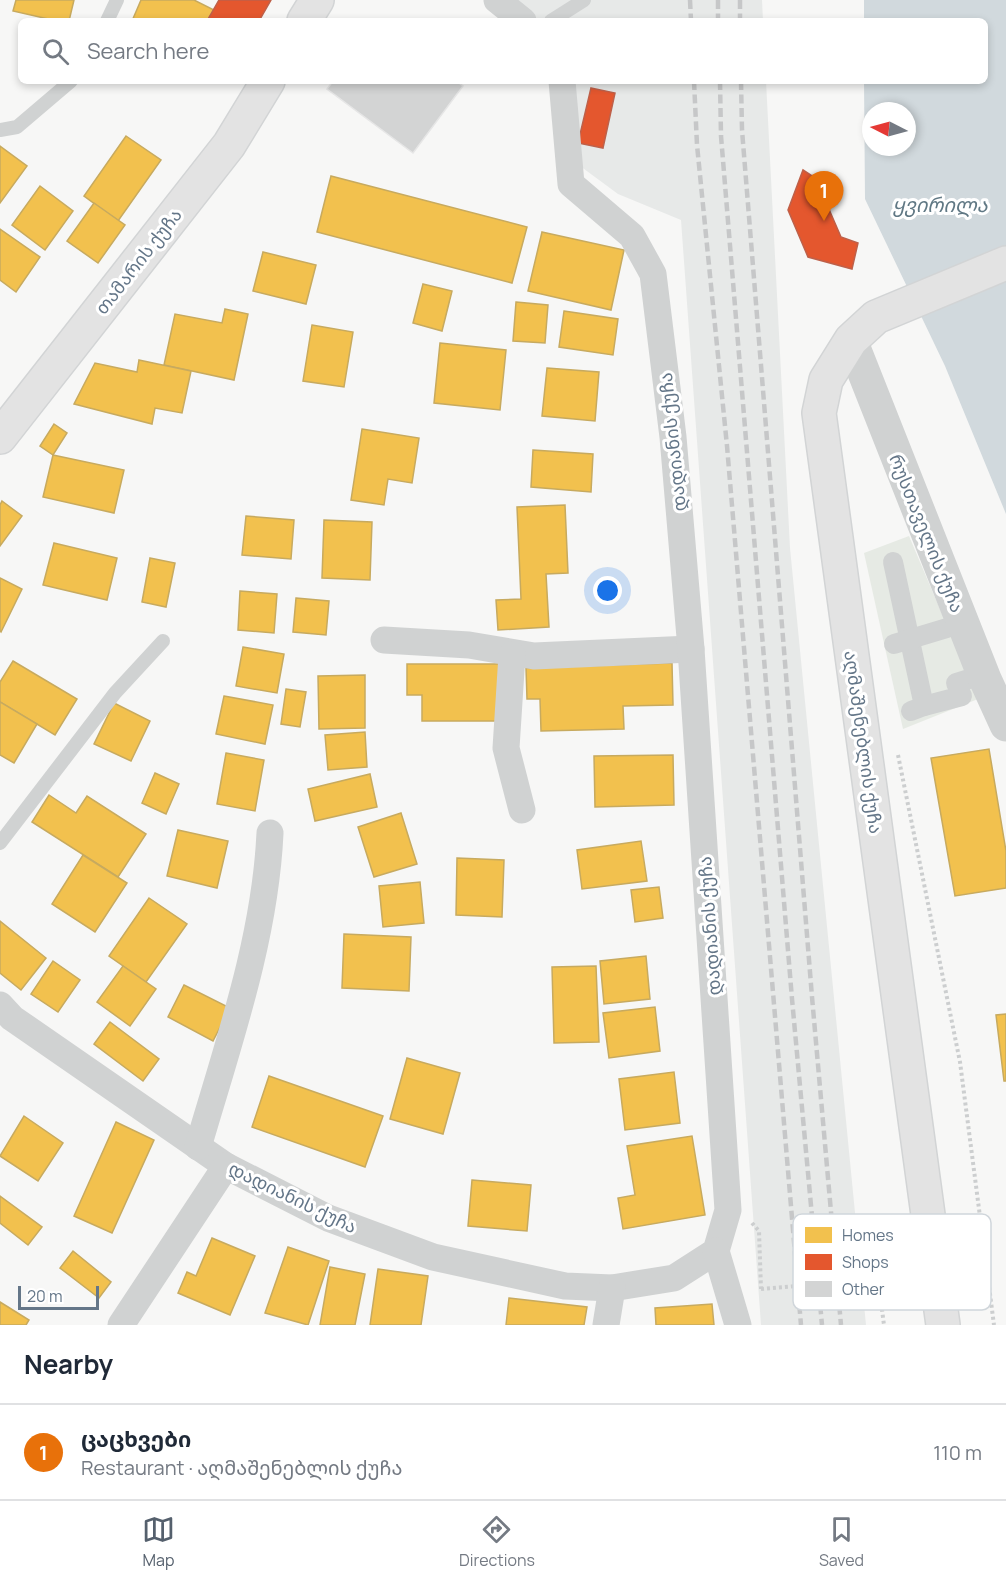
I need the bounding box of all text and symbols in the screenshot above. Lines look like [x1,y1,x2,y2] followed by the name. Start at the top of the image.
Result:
[18,18,988,84] search box
[39,35,72,68] icon: search
[87,36,209,66] text: Search here
[862,102,916,156] north arrow
[804,172,844,221] pin: 1
[892,191,989,218] water label: ყვირილა
[89,203,187,319] street label: თამარის ქუჩა
[653,371,691,513] street label: დადიანის ქუჩა
[884,450,970,616] street label: რუსთაველის ქუჩა
[593,576,622,605] your location
[839,649,889,835] street label: აღმაშენებლის ქუჩა
[692,856,726,996] street label: დადიანის ქუჩა
[225,1156,361,1238] street label: დადიანის ქუჩა
[793,1214,991,1310] legend
[842,1224,894,1246] text: Homes
[842,1251,889,1273] text: Shops
[842,1278,885,1300] text: Other
[18,1283,99,1310] scale bar
[27,1285,63,1307] text: 20 m
[24,1346,113,1382] text: Nearby
[81,1424,191,1454] text: ცაცხვები
[39,1439,48,1466] text: 1
[933,1439,982,1466] text: 110 m
[81,1454,402,1481] text: Restaurant · აღმაშენებლის ქუჩა
[142,1513,175,1571] tab: Map
[459,1513,535,1571] tab: Directions
[819,1513,864,1571] tab: Saved

